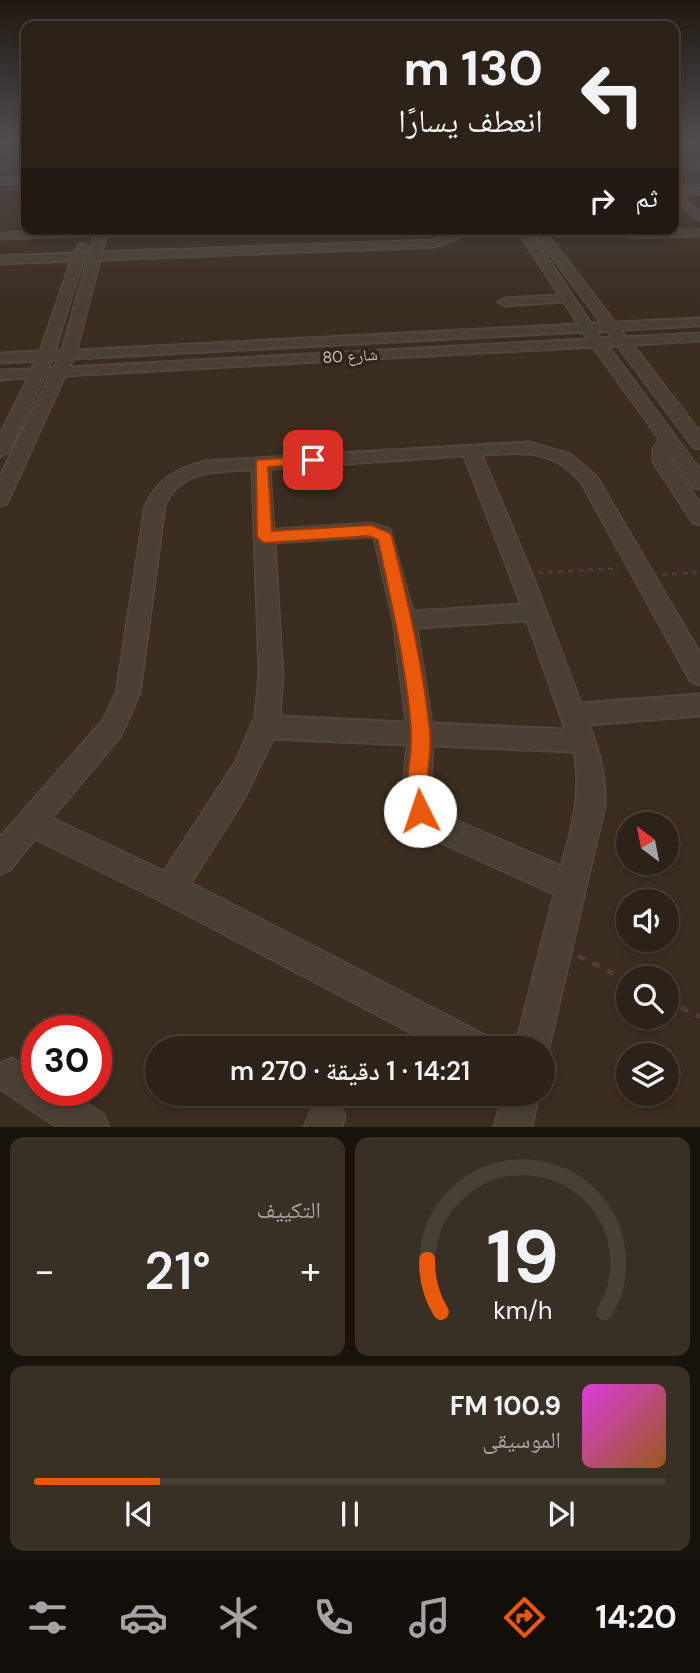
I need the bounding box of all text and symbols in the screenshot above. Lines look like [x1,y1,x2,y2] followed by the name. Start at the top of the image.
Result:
[403,36,543,100] text: 130 m
[567,49,658,140] icon: left
[398,100,543,142] text: انعطف يسارًا
[635,181,658,215] text: ثم
[583,182,621,220] icon: right
[322,344,378,368] street label: شارع 80
[283,430,343,490] pin
[294,441,332,479] icon: arrive
[383,774,457,848] position arrow
[616,812,679,875] north arrow
[616,812,679,1106] map controls
[616,889,679,952] button: sound
[616,966,679,1029] button: search
[21,1015,112,1106] speed limit sign: 30
[616,1043,679,1106] button: layers
[230,1054,470,1088] text: 14:21 · 1 دقيقة · 270 m
[256,1195,321,1225] text: التكييف
[486,1211,559,1306] text: 19
[144,1237,211,1305] text: 21°
[34,1246,55,1296] text: −
[300,1246,321,1296] text: +
[493,1294,552,1327] text: km/h
[450,1389,561,1423] text: 100.9 FM
[482,1425,561,1455] text: الموسيقى
[120,1495,158,1533] icon: previous
[331,1495,369,1533] icon: pause
[542,1495,580,1533] icon: next
[23,1593,72,1642] icon: filters
[119,1593,168,1642] icon: car
[214,1593,263,1642] icon: climate
[309,1593,358,1642] icon: phone
[405,1593,454,1642] icon: music
[500,1593,549,1642] icon: directions
[595,1596,677,1638] text: 14:20

